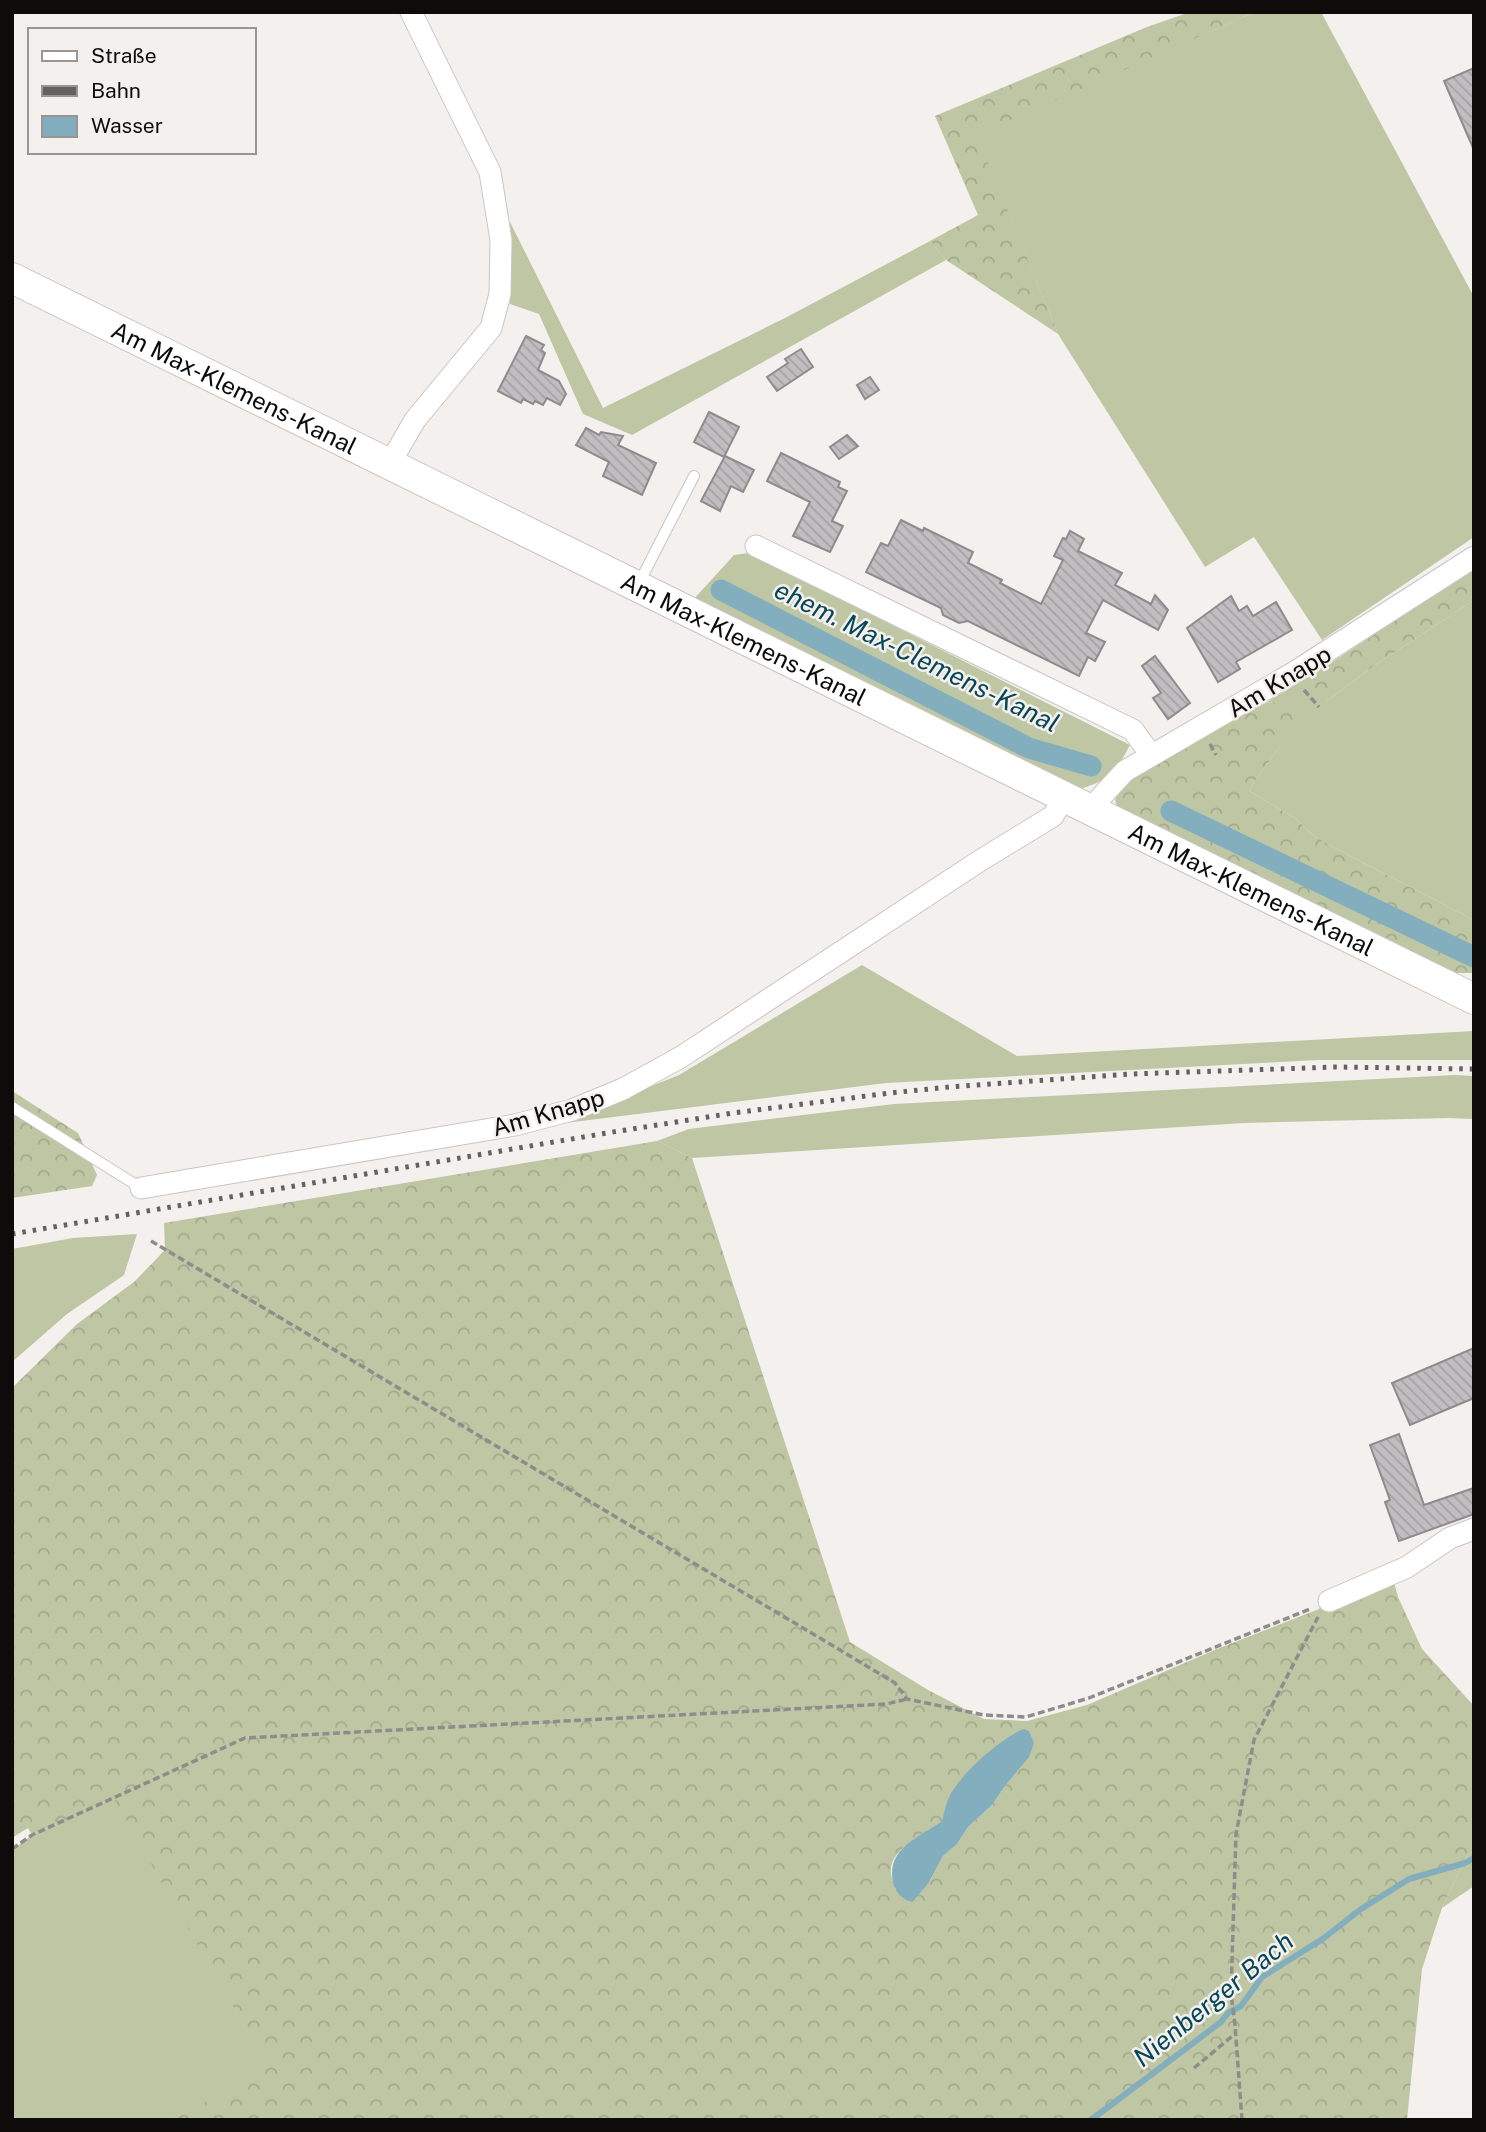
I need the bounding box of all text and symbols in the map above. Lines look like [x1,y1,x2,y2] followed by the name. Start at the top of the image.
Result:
[28,28,256,154] legend
[91,43,157,68] text: Straße
[91,78,141,103] text: Bahn
[91,113,163,138] text: Wasser
[107,315,362,460] street label: Am Max-Klemens-Kanal
[616,567,871,711] street label: Am Max-Klemens-Kanal
[770,573,1064,739] water label: ehem. Max-Clemens-Kanal
[1222,639,1336,723] street label: Am Knapp
[1124,817,1379,962] street label: Am Max-Klemens-Kanal
[489,1083,607,1141] street label: Am Knapp
[1127,1925,1299,2073] water label: Nienberger Bach

